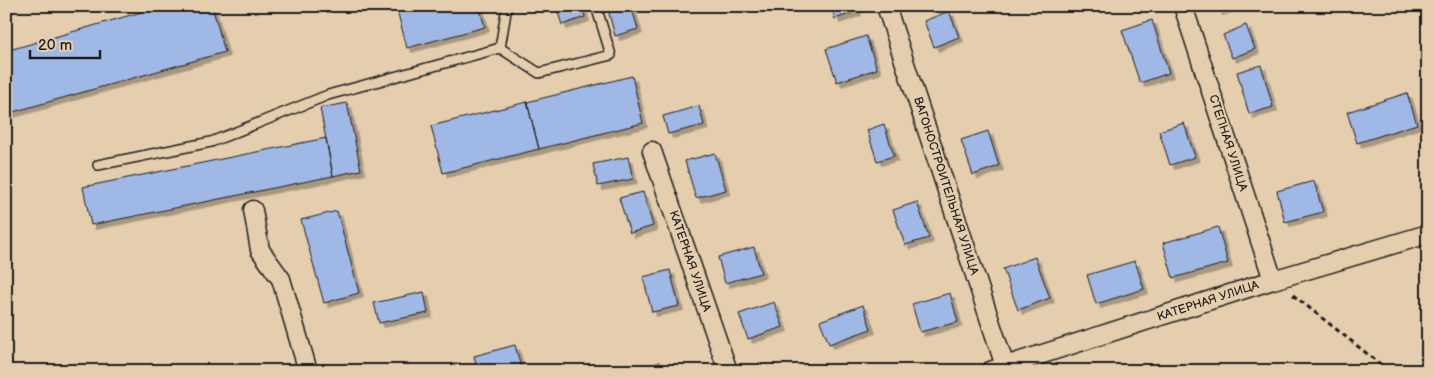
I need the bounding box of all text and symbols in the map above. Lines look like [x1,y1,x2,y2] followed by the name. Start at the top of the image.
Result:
[30,28,100,60] scale bar
[38,36,72,55] text: 20 m
[1205,93,1251,194] street label: СТЕПНАЯ УЛИЦА
[910,95,982,278] street label: ВАГОНОСТРОИТЕЛЬНАЯ УЛИЦА
[666,208,715,314] street label: КАТЕРНАЯ УЛИЦА
[1155,277,1261,325] street label: КАТЕРНАЯ УЛИЦА

